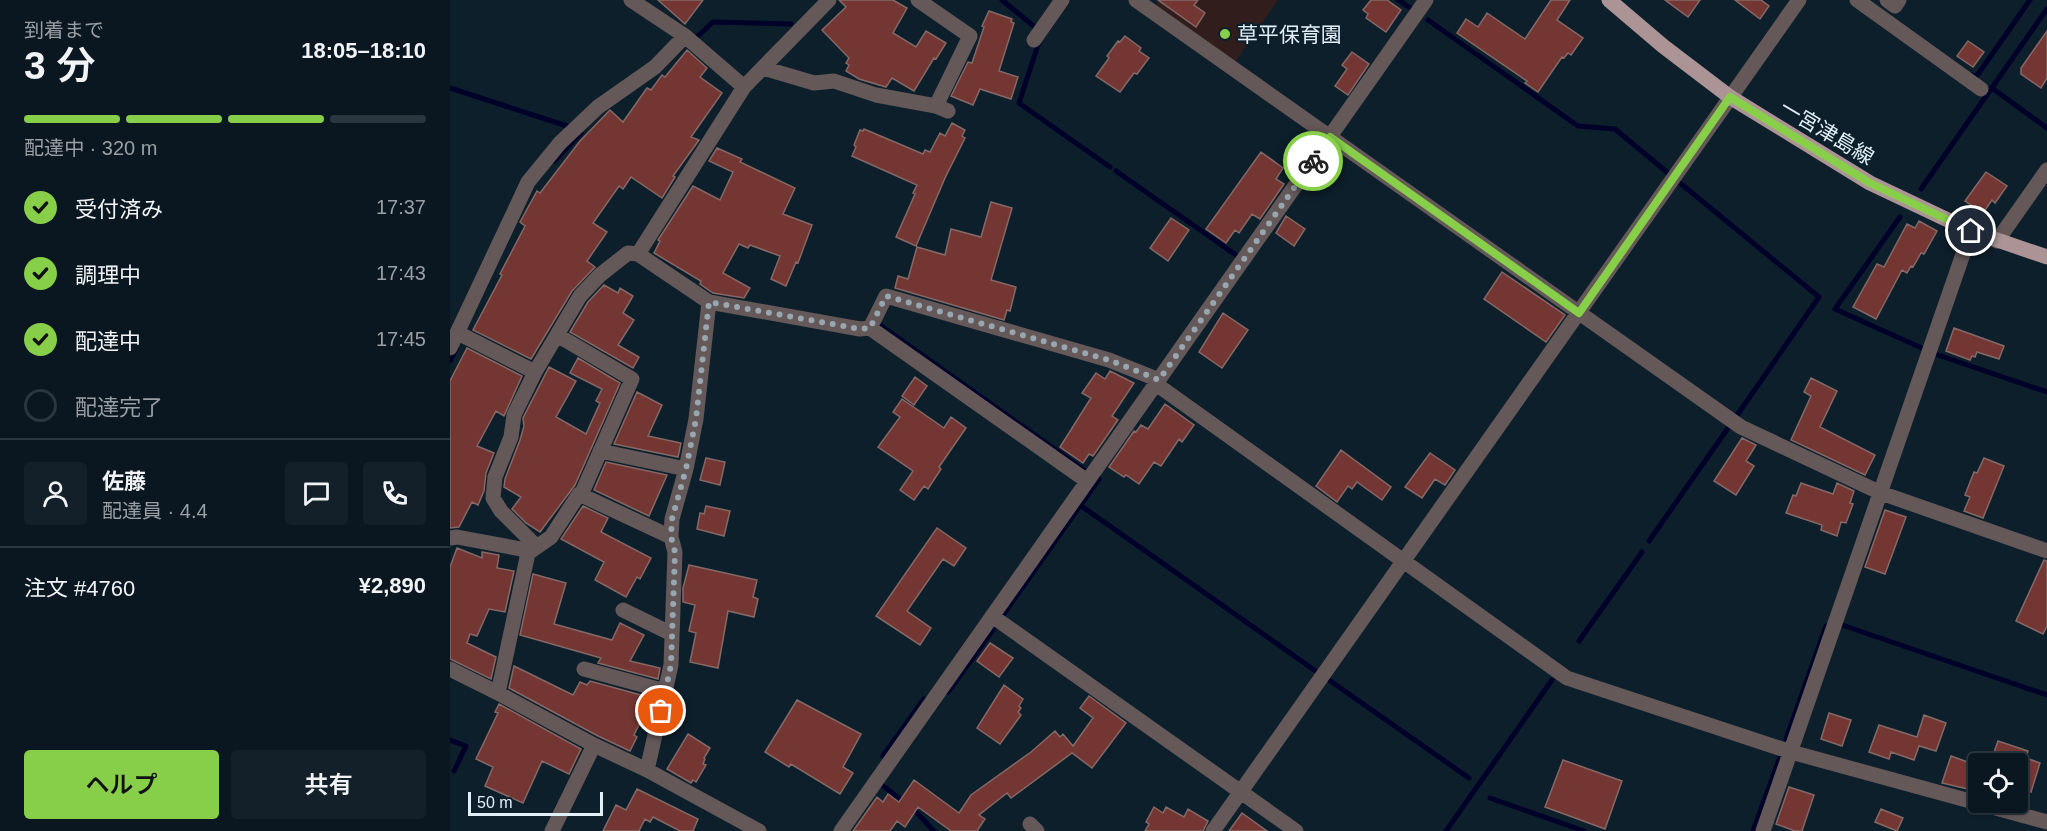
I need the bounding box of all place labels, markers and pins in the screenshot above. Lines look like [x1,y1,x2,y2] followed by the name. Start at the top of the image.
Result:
[1237,23,1342,46] place label: 草平保育園
[1218,27,1232,41] marker: 草平保育園
[1945,205,1996,256] pin
[635,685,686,736] pin

